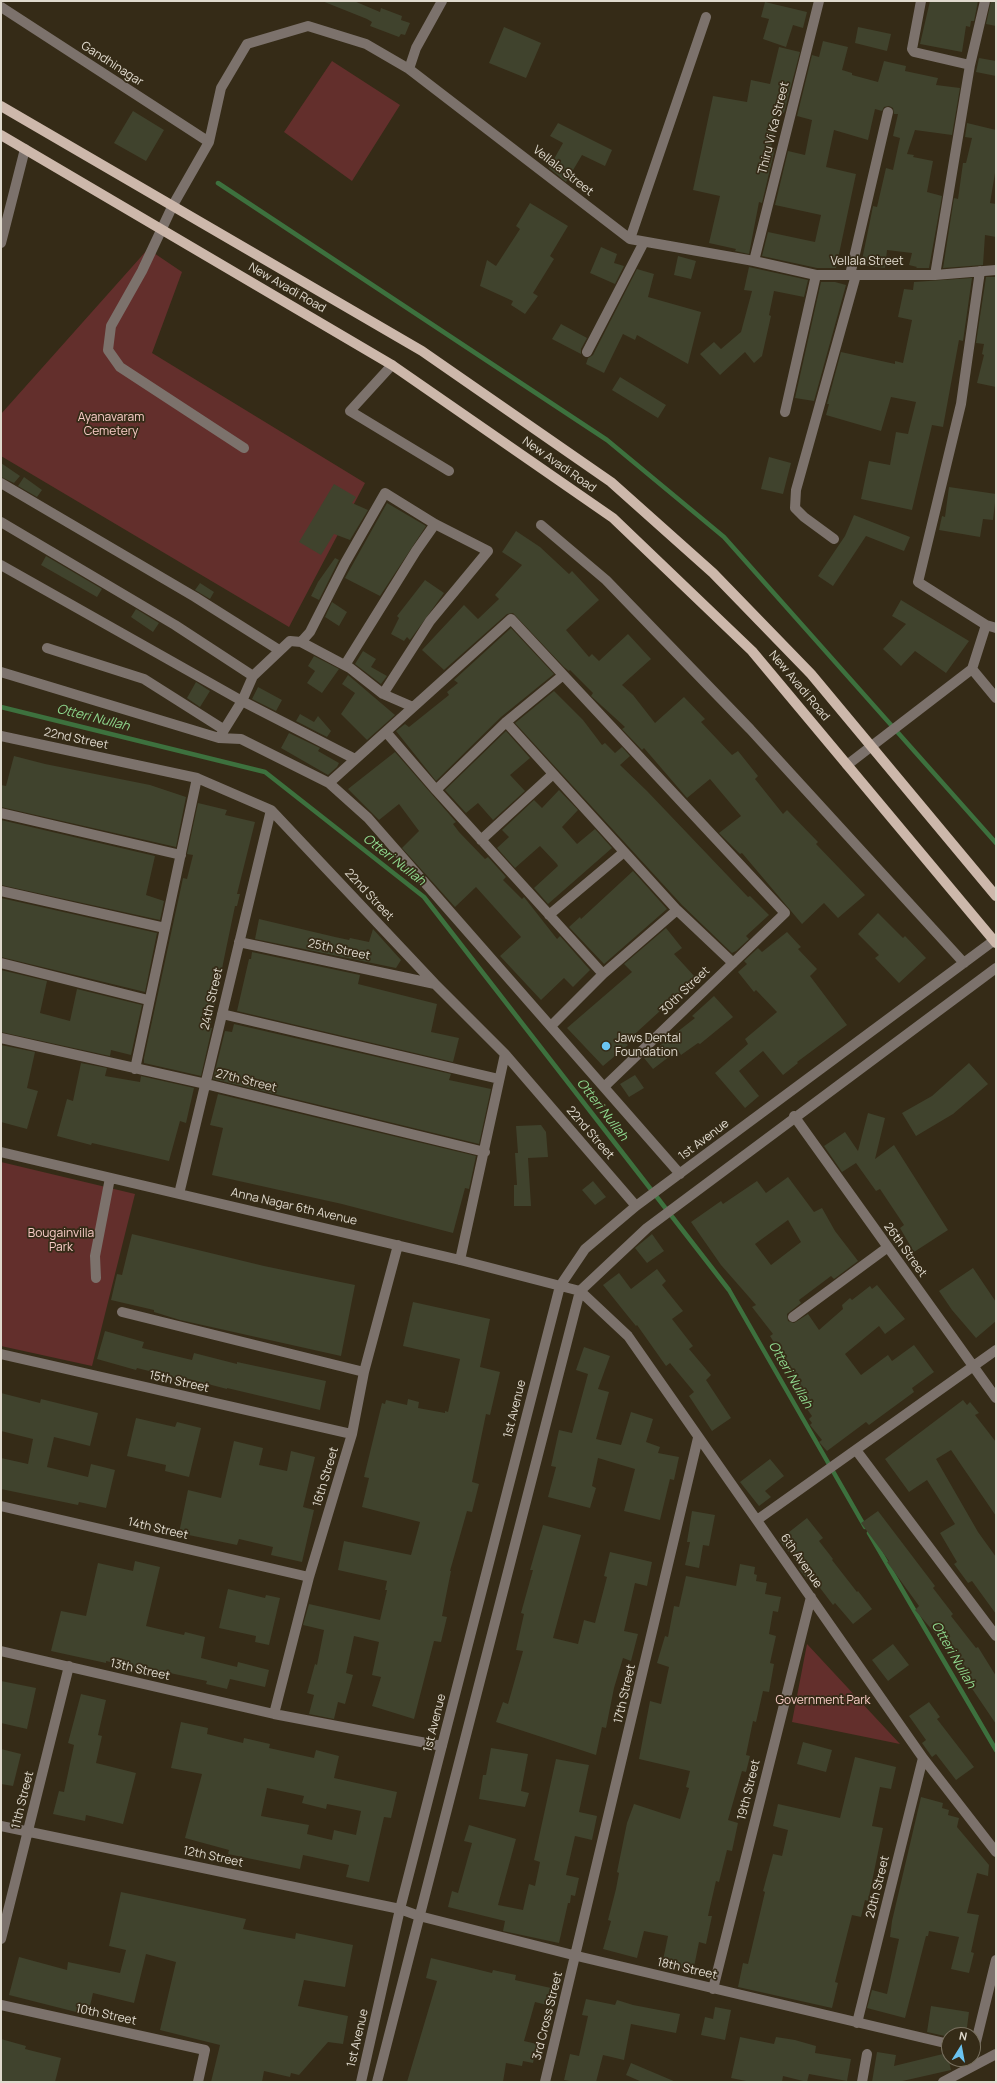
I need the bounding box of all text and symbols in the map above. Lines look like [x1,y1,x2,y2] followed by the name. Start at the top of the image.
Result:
[78,39,146,89] street label: Gandhinagar
[756,80,792,176] street label: Thiru Vi Ka Street
[530,143,596,199] street label: Vellala Street
[831,255,903,269] street label: Vellala Street
[246,260,328,316] street label: New Avadi Road
[78,411,144,439] park label: Ayanavaram Cemetery
[519,434,599,496] street label: New Avadi Road
[766,648,832,724] street label: New Avadi Road
[55,701,131,735] water label: Otteri Nullah
[42,725,110,753] street label: 22nd Street
[360,831,428,889] water label: Otteri Nullah
[341,866,397,924] street label: 22nd Street
[307,936,371,964] street label: 25th Street
[657,964,713,1018] street label: 30th Street
[198,967,226,1031] street label: 24th Street
[615,1032,681,1060] place label: Jaws Dental Foundation
[600,1040,612,1052] marker: Jaws Dental Foundation
[214,1066,278,1096] street label: 27th Street
[573,1076,631,1144] water label: Otteri Nullah
[563,1104,617,1162] street label: 22nd Street
[676,1116,732,1164] street label: 1st Avenue
[229,1185,359,1229] street label: Anna Nagar 6th Avenue
[880,1220,930,1280] street label: 26th Street
[28,1227,94,1255] park label: Bougainvilla Park
[765,1339,815,1411] water label: Otteri Nullah
[148,1368,210,1396] street label: 15th Street
[501,1379,529,1439] street label: 1st Avenue
[310,1445,342,1509] street label: 16th Street
[127,1515,189,1543] street label: 14th Street
[777,1531,825,1591] street label: 6th Avenue
[928,1619,978,1691] water label: Otteri Nullah
[109,1656,171,1684] street label: 13th Street
[611,1663,639,1725] street label: 17th Street
[421,1693,449,1753] street label: 1st Avenue
[776,1694,870,1708] park label: Government Park
[735,1758,763,1822] street label: 19th Street
[9,1770,37,1830] street label: 11th Street
[182,1844,244,1870] street label: 12th Street
[863,1854,893,1920] street label: 20th Street
[656,1955,718,1983] street label: 18th Street
[530,1970,566,2062] street label: 3rd Cross Street
[74,2002,138,2028] street label: 10th Street
[344,2008,372,2068] street label: 1st Avenue
[941,2027,981,2067] north arrow
[958,2028,969,2044] text: N

